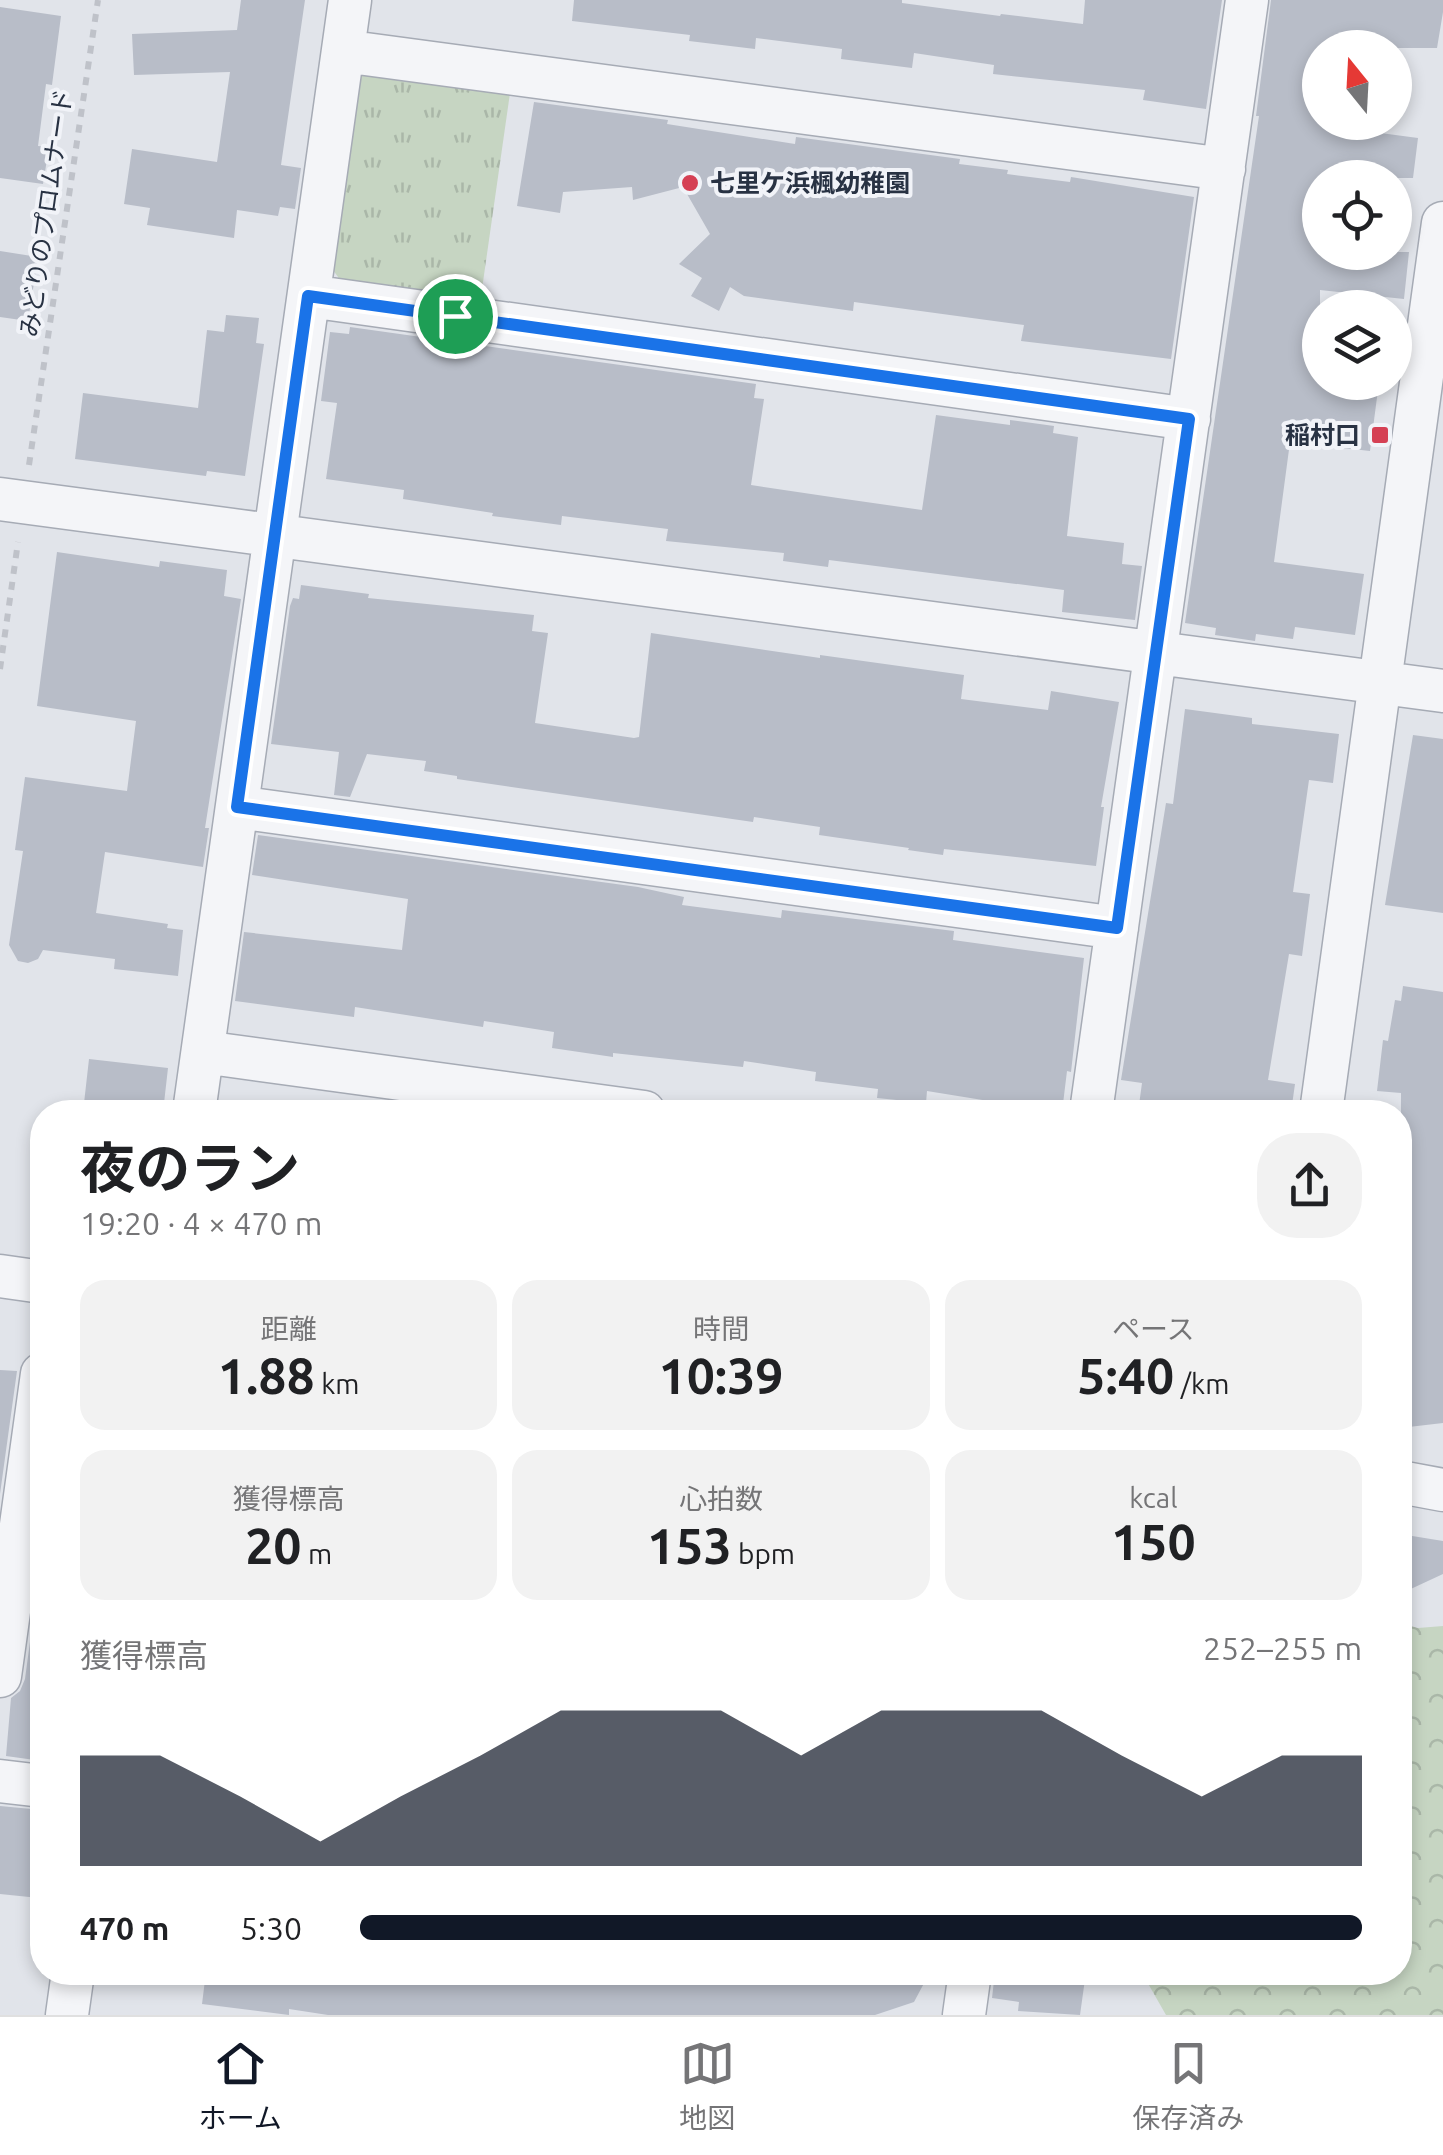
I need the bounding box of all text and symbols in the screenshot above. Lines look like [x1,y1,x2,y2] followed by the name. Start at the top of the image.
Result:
[1302,30,1412,140] north arrow
[1302,30,1412,400] map controls
[15,87,77,339] street label: みどりのプロムナード
[1302,160,1412,270] button: locate
[710,169,910,197] place label: 七里ケ浜楓幼稚園
[679,172,701,194] marker: 七里ケ浜楓幼稚園
[413,274,498,359] pin
[428,289,483,344] icon: arrive
[1302,290,1412,400] button: layers
[1285,421,1360,449] place label: 稲村口
[1369,424,1391,446] marker: 稲村口
[1257,1133,1362,1238] button: share
[80,1137,300,1198] text: 夜のラン
[80,1205,322,1241] text: 19:20 · 4 × 470 m
[261,1313,317,1344] text: 距離
[693,1313,749,1344] text: 時間
[1112,1313,1195,1344] text: ペース
[218,1347,315,1403] text: 1.88
[658,1347,784,1403] text: 10:39
[1077,1347,1174,1403] text: 5:40
[315,1368,359,1399] text: km
[1174,1368,1229,1399] text: /km
[1129,1482,1178,1513] text: kcal
[233,1483,345,1514] text: 獲得標高
[679,1483,763,1514] text: 心拍数
[1111,1513,1196,1569] text: 150
[245,1517,302,1573] text: 20
[647,1517,732,1573] text: 153
[302,1538,332,1569] text: m
[732,1538,795,1569] text: bpm
[1203,1630,1362,1666] text: 252–255 m
[80,1637,208,1673] text: 獲得標高
[80,1910,169,1946] text: 470 m
[240,1910,302,1946] text: 5:30
[199,2036,282,2136] tab: ホーム
[679,2036,735,2136] tab: 地図
[1132,2036,1244,2136] tab: 保存済み

